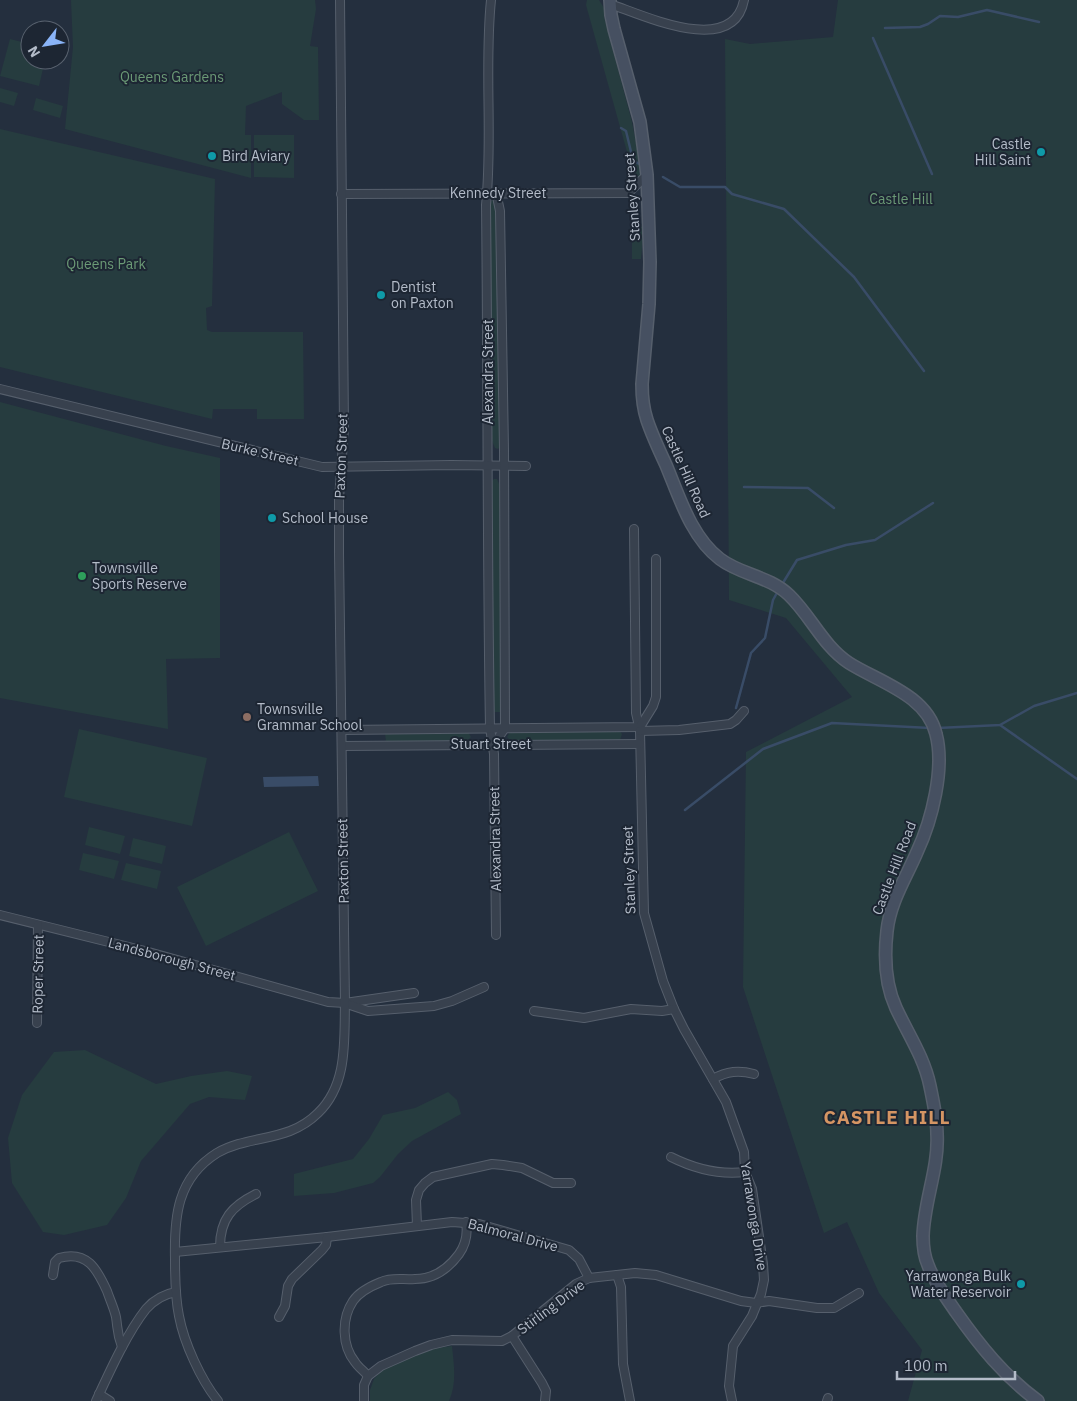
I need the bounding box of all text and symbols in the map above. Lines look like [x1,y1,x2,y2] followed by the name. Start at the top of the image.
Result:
[20,20,70,70] north arrow
[24,43,44,61] text: N
[120,68,224,86] park label: Queens Gardens
[975,135,1031,169] place label: Castle Hill Saint
[1035,146,1047,158] marker: Castle Hill Saint
[222,147,290,165] place label: Bird Aviary
[206,150,218,162] marker: Bird Aviary
[620,152,644,242] street label: Stanley Street
[450,184,546,202] street label: Kennedy Street
[869,190,933,208] park label: Castle Hill
[66,255,146,273] park label: Queens Park
[391,278,454,312] place label: Dentist on Paxton
[375,289,387,301] marker: Dentist on Paxton
[479,319,497,425] street label: Alexandra Street
[331,413,351,499] street label: Paxton Street
[658,423,714,521] street label: Castle Hill Road
[220,434,300,470] street label: Burke Street
[282,509,368,527] place label: School House
[266,512,278,524] marker: School House
[92,559,187,593] place label: Townsville Sports Reserve
[76,570,88,582] marker: Townsville Sports Reserve
[257,700,362,734] place label: Townsville Grammar School
[241,711,253,723] marker: Townsville Grammar School
[451,735,531,753] street label: Stuart Street
[485,786,505,892] street label: Alexandra Street
[333,818,353,904] street label: Paxton Street
[868,819,920,917] street label: Castle Hill Road
[618,825,640,915] street label: Stanley Street
[106,933,238,985] street label: Landsborough Street
[28,934,48,1014] street label: Roper Street
[824,1105,950,1129] district label: CASTLE HILL
[737,1160,772,1272] street label: Yarrawonga Drive
[466,1214,560,1256] street label: Balmoral Drive
[905,1267,1012,1301] place label: Yarrawonga Bulk Water Reservoir
[514,1276,589,1338] street label: Stirling Drive
[1015,1278,1027,1290] marker: Yarrawonga Bulk Water Reservoir
[897,1348,1014,1380] scale bar
[904,1356,948,1375] text: 100 m

